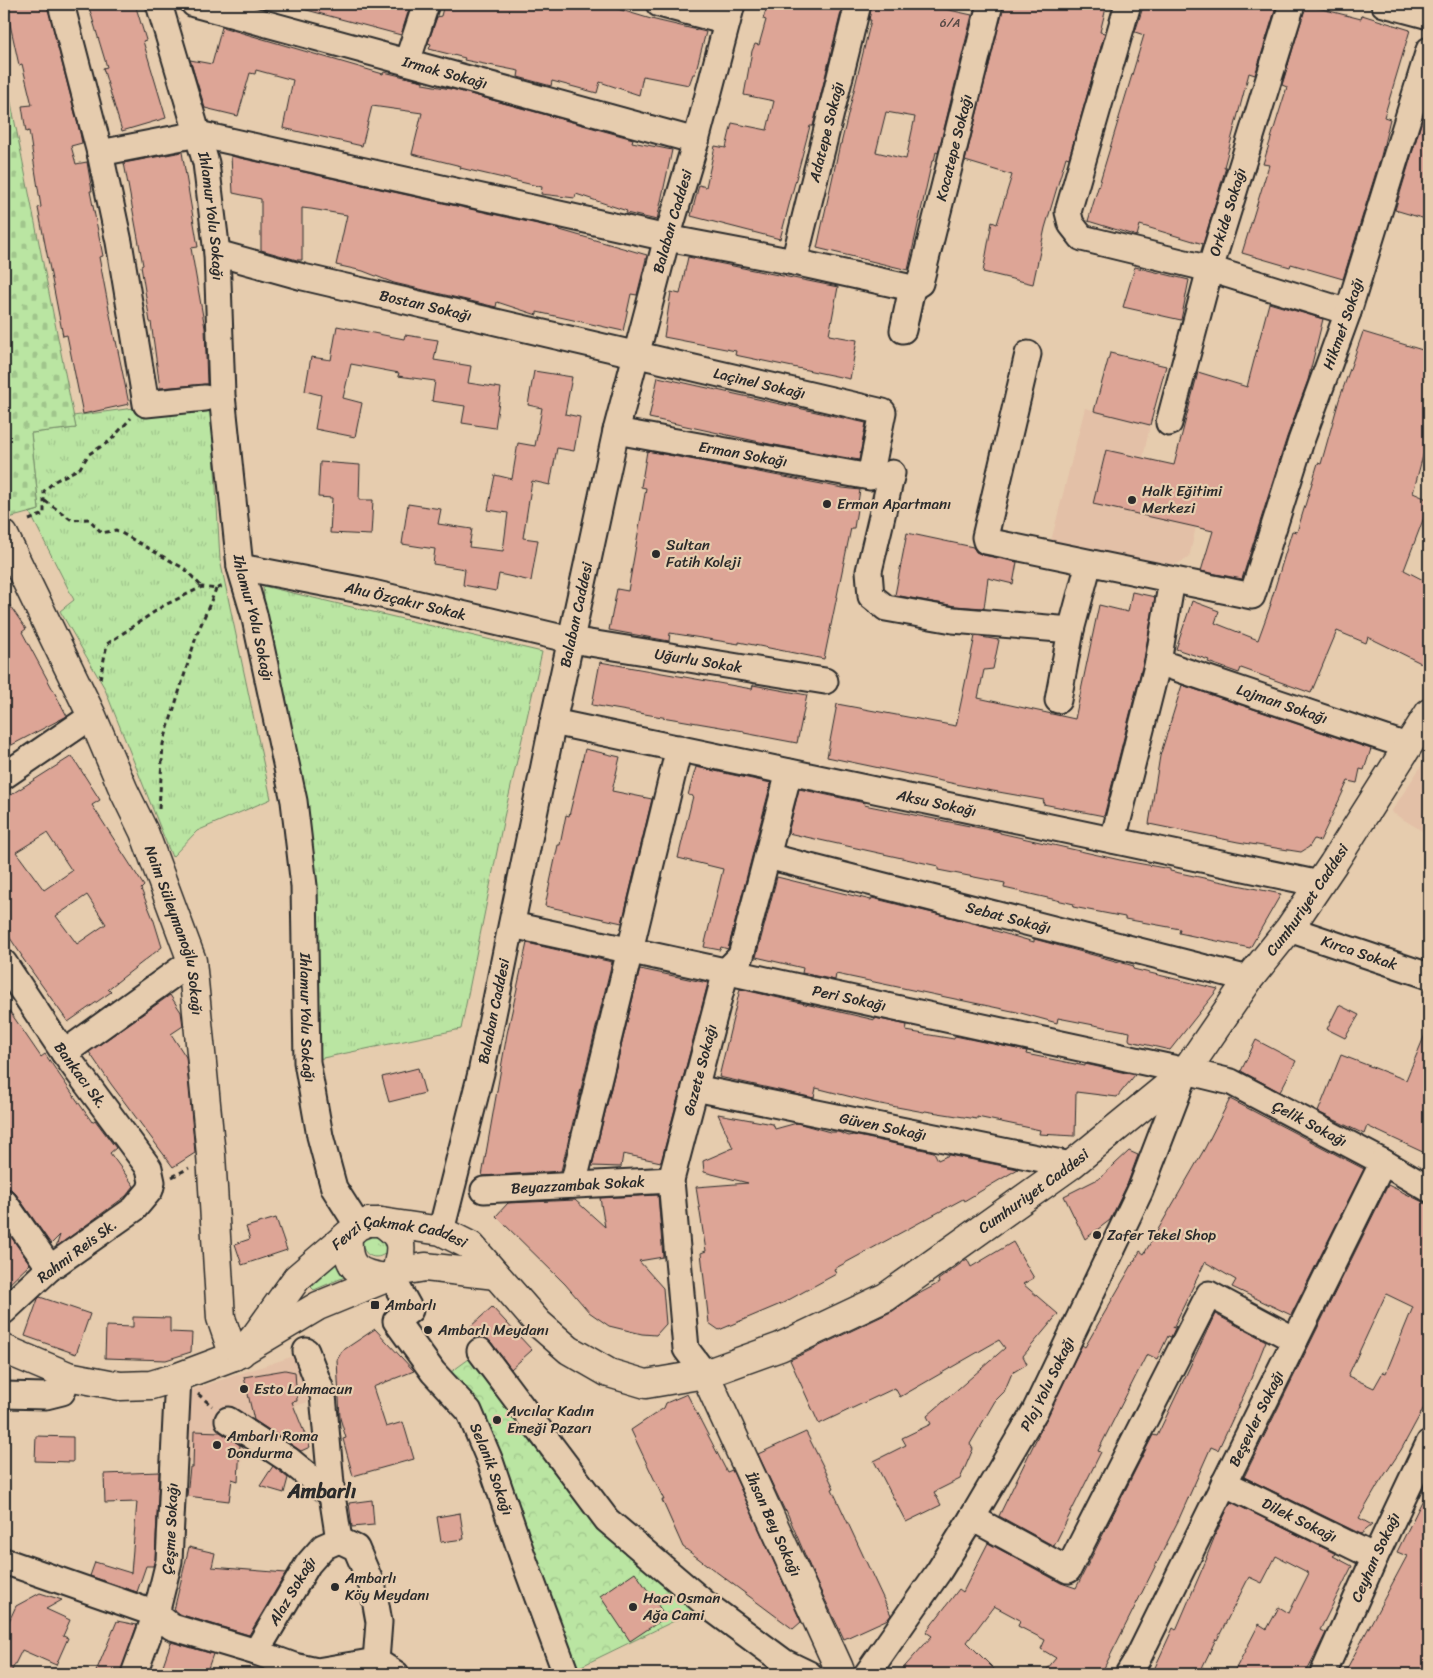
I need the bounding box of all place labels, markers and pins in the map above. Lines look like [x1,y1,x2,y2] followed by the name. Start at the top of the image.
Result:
[1142,478,1223,521] place label: Halk Eğitimi Merkezi
[837,491,951,517] place label: Erman Apartmanı
[1126,494,1138,506] marker: Halk Eğitimi Merkezi
[821,498,833,510] marker: Erman Apartmanı
[666,532,742,575] place label: Sultan Fatih Koleji
[650,548,662,560] marker: Sultan Fatih Koleji
[1107,1222,1216,1248] place label: Zafer Tekel Shop
[1091,1229,1103,1241] marker: Zafer Tekel Shop
[384,1292,436,1318] place label: Ambarlı
[369,1299,381,1311] marker: Ambarlı
[437,1317,549,1343] place label: Ambarlı Meydanı
[422,1324,434,1336] marker: Ambarlı Meydanı
[254,1376,352,1402] place label: Esto Lahmacun
[238,1383,250,1395] marker: Esto Lahmacun
[506,1398,594,1441] place label: Avcılar Kadın Emeği Pazarı
[491,1414,503,1426] marker: Avcılar Kadın Emeği Pazarı
[226,1423,319,1466] place label: Ambarlı Roma Dondurma
[211,1439,223,1451] marker: Ambarlı Roma Dondurma
[344,1565,429,1608] place label: Ambarlı Köy Meydanı
[329,1581,341,1593] marker: Ambarlı Köy Meydanı
[642,1585,721,1628] place label: Hacı Osman Ağa Cami
[627,1601,639,1613] marker: Hacı Osman Ağa Cami

